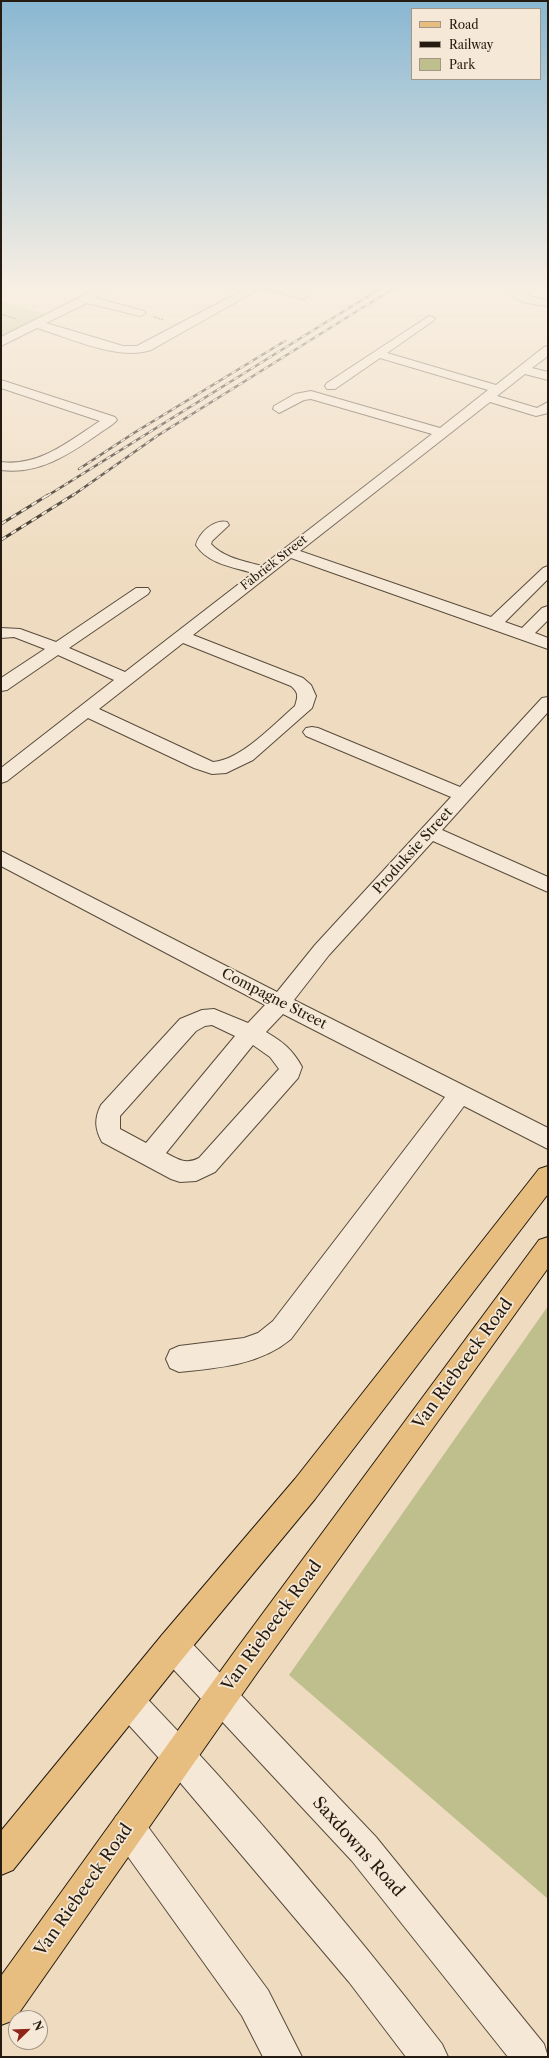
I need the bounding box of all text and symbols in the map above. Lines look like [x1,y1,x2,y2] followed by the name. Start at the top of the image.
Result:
[411,8,541,80] legend
[449,17,479,32] text: Road
[449,37,494,52] text: Railway
[449,57,475,72] text: Park
[238,533,310,593] street label: Fabriek Street
[370,804,456,898] street label: Produksie Street
[219,965,329,1033] street label: Compagne Street
[409,1295,517,1433] street label: Van Riebeeck Road
[218,1557,326,1695] street label: Van Riebeeck Road
[308,1793,408,1901] street label: Saxdowns Road
[31,1820,137,1960] street label: Van Riebeeck Road
[8,2010,48,2050] north arrow
[30,2019,46,2033] text: N

